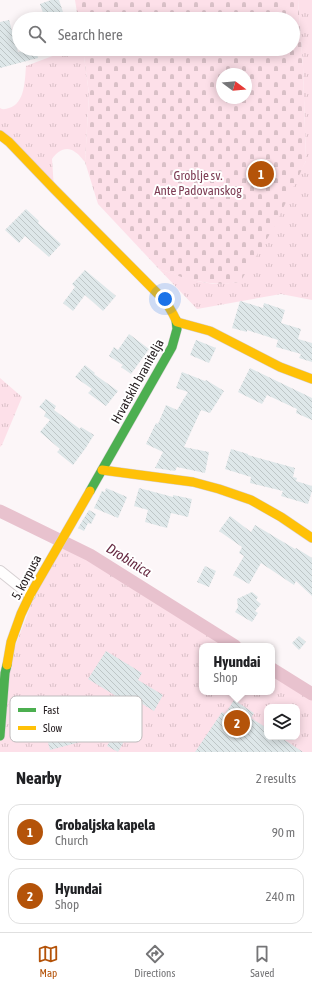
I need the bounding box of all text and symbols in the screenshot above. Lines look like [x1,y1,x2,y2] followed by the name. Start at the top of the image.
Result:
[12,12,300,56] search box
[26,23,48,45] icon: search
[58,26,123,43] text: Search here
[216,68,252,104] north arrow
[248,159,274,189] pin: 1
[154,168,242,198] park label: Groblje sv. Ante Padovanskog
[155,289,175,309] your location
[108,336,167,426] street label: Hrvatskih branitelja
[104,540,155,580] water label: Drobinica
[8,552,44,602] street label: 5. korpusa
[199,643,275,695] popup
[214,653,260,670] text: Hyundai
[214,670,238,685] text: Shop
[10,696,142,742] legend
[43,704,59,716] text: Fast
[264,704,300,740] map controls
[264,704,300,740] button: layers
[224,708,250,738] pin: 2
[43,722,62,734] text: Slow
[16,768,62,788] text: Nearby
[256,771,296,786] text: 2 results
[55,816,155,833] text: Grobaljska kapela
[27,825,33,840] text: 1
[272,825,295,840] text: 90 m
[55,833,88,848] text: Church
[55,880,102,897] text: Hyundai
[27,889,33,904] text: 2
[266,889,295,904] text: 240 m
[55,897,79,912] text: Shop
[37,943,59,979] tab: Map
[134,943,175,979] tab: Directions
[250,943,275,979] tab: Saved

